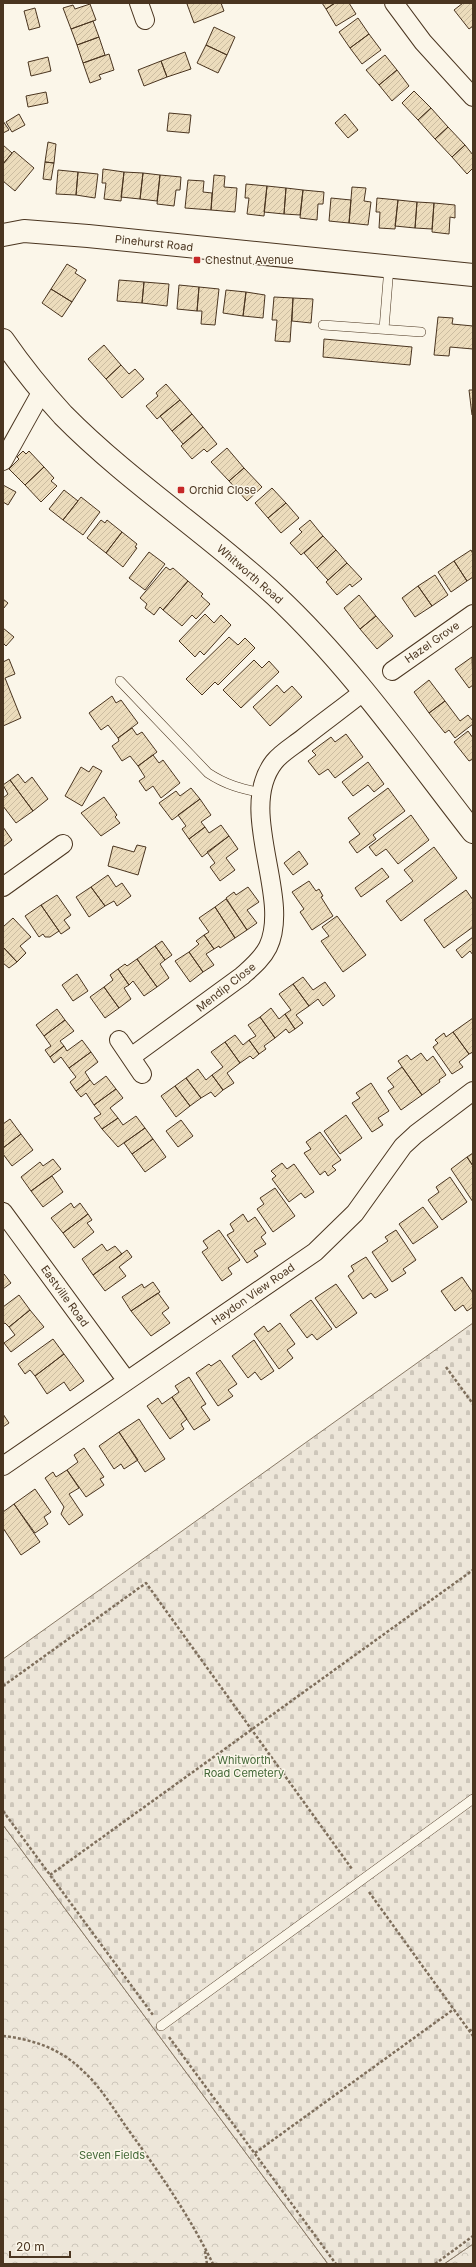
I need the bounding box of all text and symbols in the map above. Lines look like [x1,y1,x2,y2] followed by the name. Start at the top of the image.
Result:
[114,232,194,254] street label: Pinehurst Road
[205,253,294,267] place label: Chestnut Avenue
[192,255,202,265] marker: Chestnut Avenue
[189,483,256,497] place label: Orchid Close
[176,485,186,495] marker: Orchid Close
[214,541,286,607] street label: Whitworth Road
[402,618,462,666] street label: Hazel Grove
[193,959,259,1015] street label: Mendip Close
[209,1260,297,1328] street label: Haydon View Road
[38,1263,92,1329] street label: Eastville Road
[204,1753,284,1780] park label: Whitworth Road Cemetery
[79,2148,145,2162] park label: Seven Fields
[10,2233,70,2259] scale bar
[16,2239,45,2254] text: 20 m

